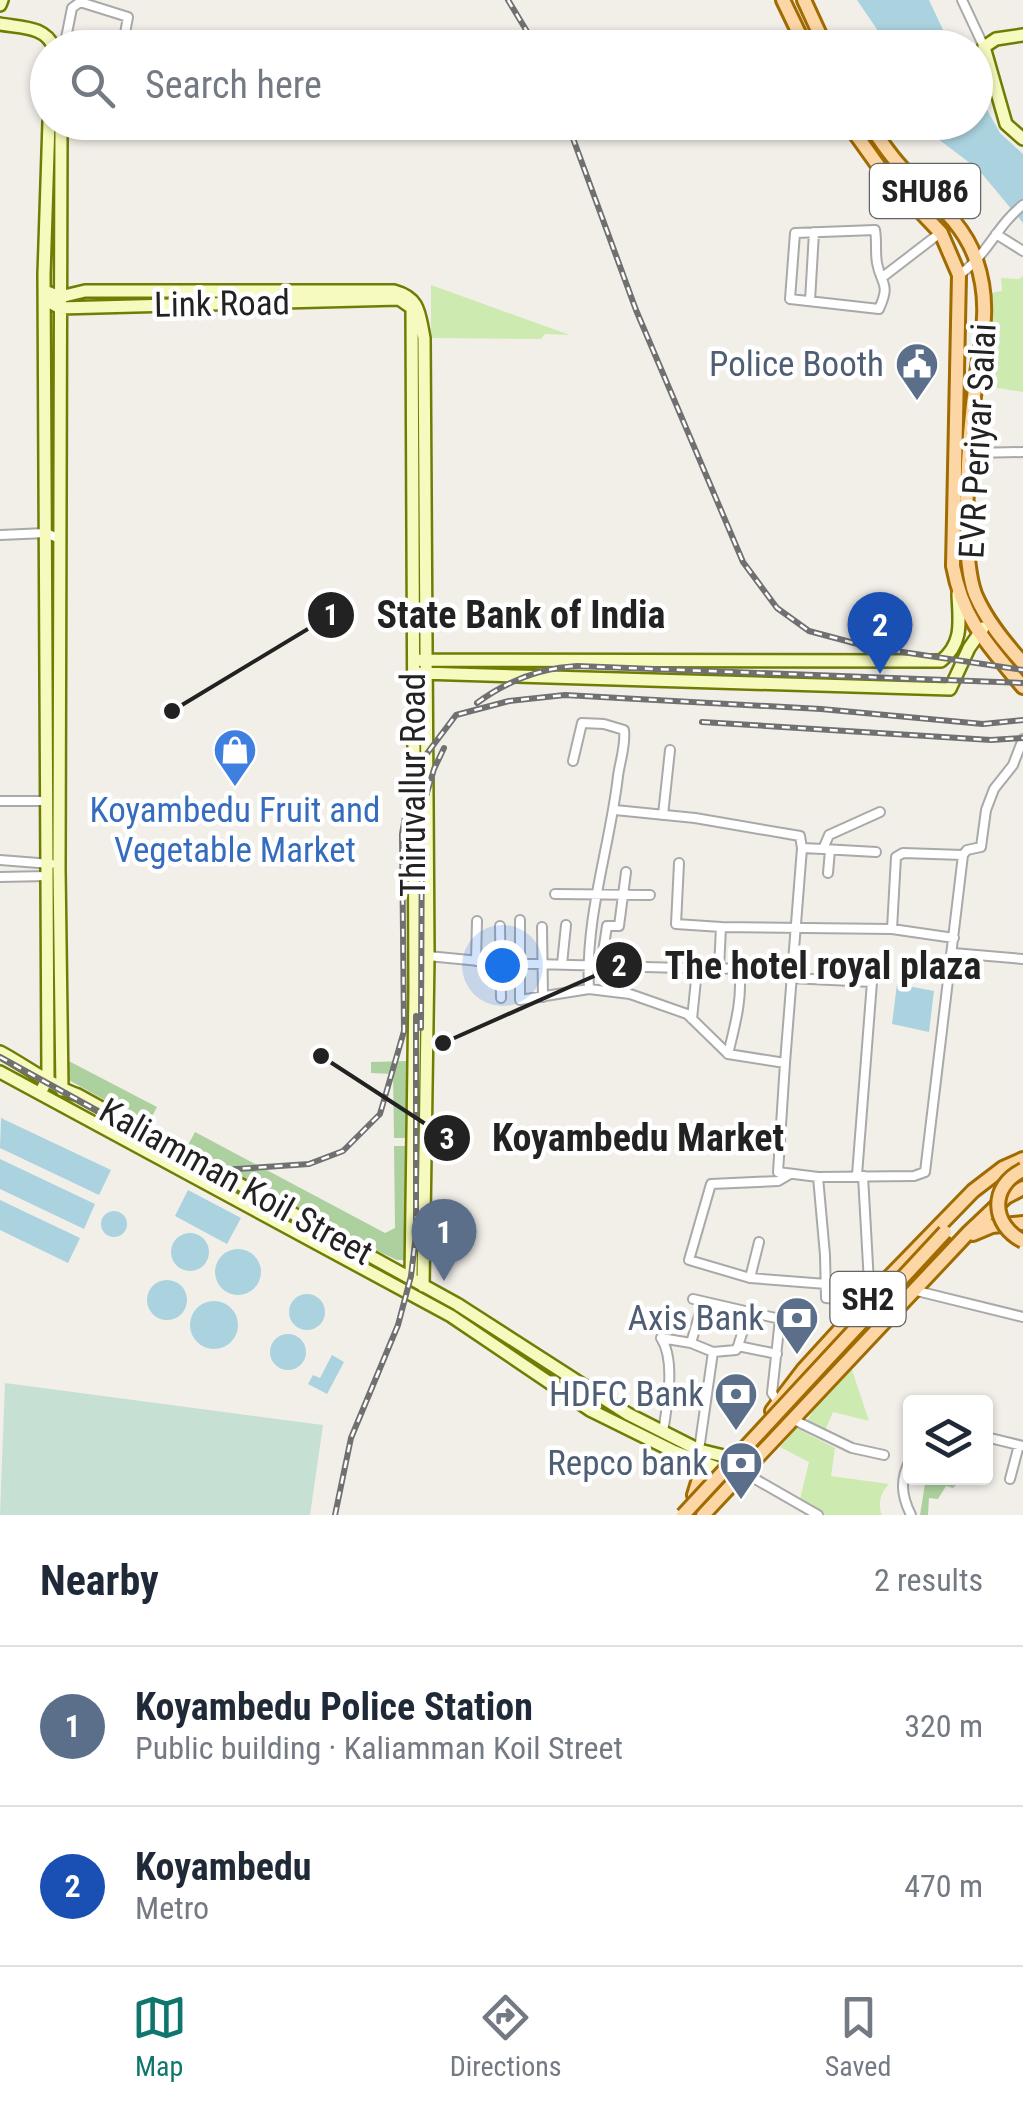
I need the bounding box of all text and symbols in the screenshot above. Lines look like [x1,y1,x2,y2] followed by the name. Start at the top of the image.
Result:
[30,30,993,140] search box
[65,58,120,113] icon: search
[145,63,322,107] text: Search here
[870,164,980,218] road number: SHU86
[154,282,290,326] street label: Link Road
[951,322,1005,560] street label: EVR Periyar Salai
[894,341,940,402] public building icon: Police Booth
[709,344,884,385] place label: Police Booth
[306,581,685,649] callout: State Bank of India
[848,592,912,674] pin: 2
[377,593,665,637] text: State Bank of India
[323,597,339,632] text: 1
[393,673,434,897] street label: Thiruvallur Road
[212,727,258,788] shop icon: Koyambedu Fruit and Vegetable Market
[90,790,380,871] place label: Koyambedu Fruit and Vegetable Market
[594,931,1001,999] callout: The hotel royal plaza
[477,940,528,991] your location
[665,944,981,988] text: The hotel royal plaza
[611,948,627,983] text: 2
[92,1090,380,1274] street label: Kaliamman Koil Street
[422,1104,804,1172] callout: Koyambedu Market
[492,1116,784,1160] text: Koyambedu Market
[439,1121,455,1156] text: 3
[412,1198,476,1281] pin: 1
[830,1272,906,1326] road number: SH2
[774,1295,820,1356] bank icon: Axis Bank
[628,1298,764,1339] place label: Axis Bank
[713,1371,759,1432] bank icon: HDFC Bank
[549,1374,704,1415] place label: HDFC Bank
[903,1395,993,1485] map controls
[903,1395,993,1485] button: layers
[718,1440,764,1501] bank icon: Repco bank
[547,1443,708,1484] place label: Repco bank
[40,1556,159,1605] text: Nearby
[874,1561,983,1599] text: 2 results
[135,1685,533,1729] text: Koyambedu Police Station
[64,1707,81,1745] text: 1
[904,1707,983,1745] text: 320 m
[135,1729,623,1767] text: Public building · Kaliamman Koil Street
[135,1845,311,1889] text: Koyambedu
[64,1867,81,1905] text: 2
[904,1867,983,1905] text: 470 m
[135,1889,209,1927] text: Metro
[132,1990,187,2083] tab: Map
[450,1990,562,2083] tab: Directions
[825,1990,891,2083] tab: Saved

